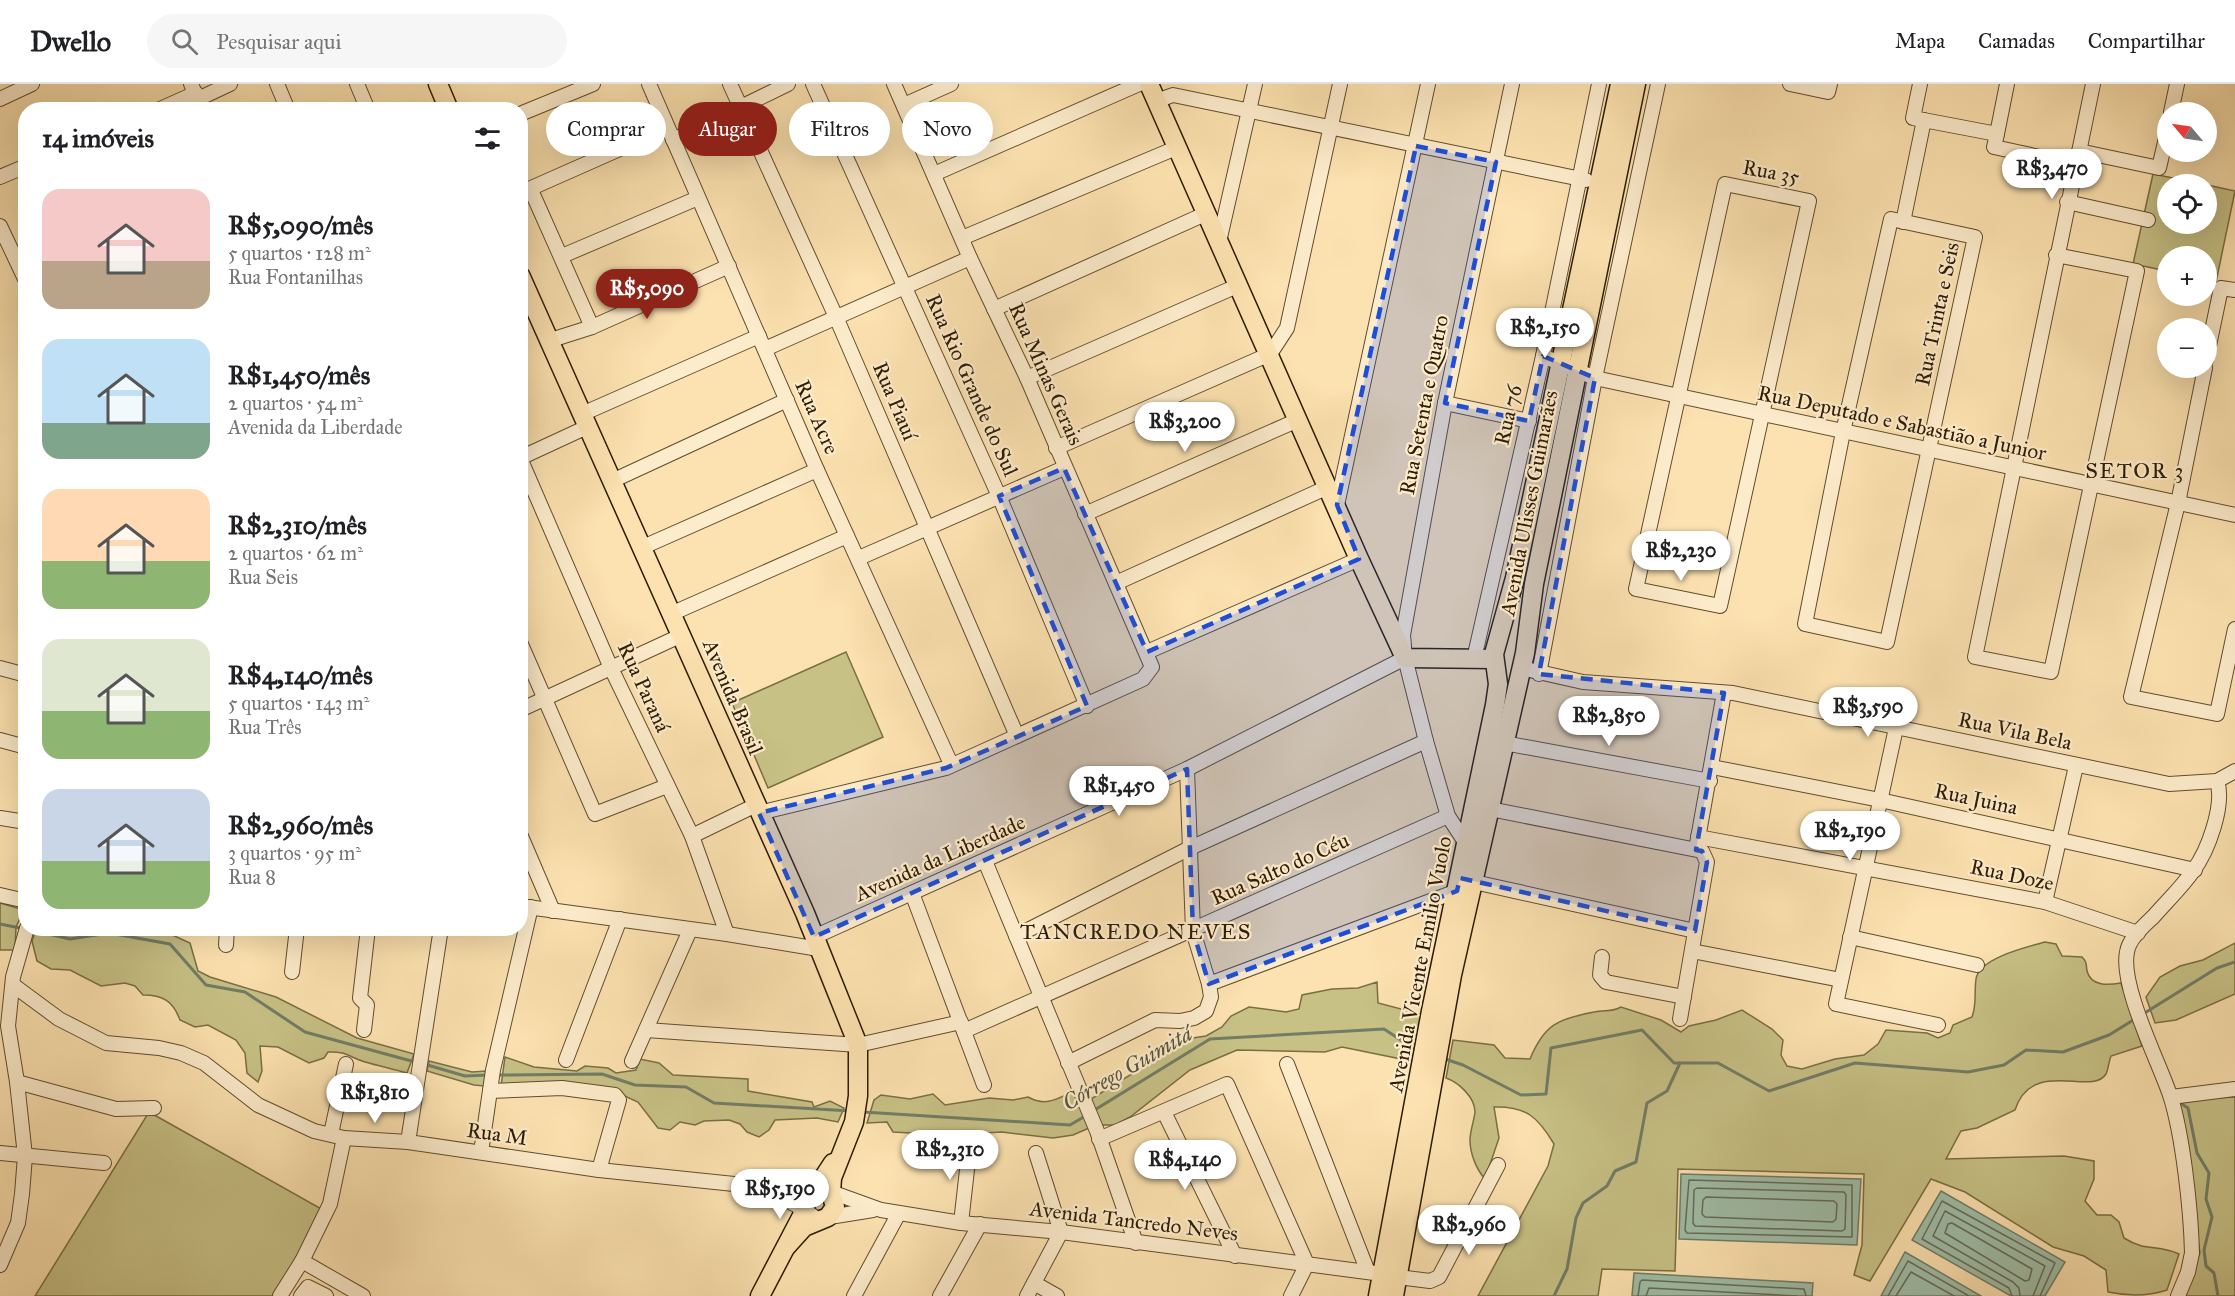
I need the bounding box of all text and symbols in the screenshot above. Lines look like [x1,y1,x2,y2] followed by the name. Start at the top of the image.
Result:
[147,14,567,68] search box
[30,24,111,59] text: Dwello
[168,25,201,58] icon: search
[216,28,342,55] text: Pesquisar aqui
[1895,28,1945,54] text: Mapa
[1978,28,2055,54] text: Camadas
[2088,28,2205,54] text: Compartilhar
[546,102,666,156] chip: Comprar
[678,102,777,156] chip: Alugar
[789,102,890,156] chip: Filtros
[902,102,993,156] chip: Novo
[2157,102,2217,162] north arrow
[2157,102,2217,378] map controls
[42,122,154,154] text: 14 imóveis
[471,122,504,155] icon: filters
[1997,149,2107,200] pin: R$3,470
[1740,154,1802,190] street label: Rua 35
[2016,156,2088,180] text: R$3,470
[2157,174,2217,234] button: locate
[228,209,373,241] text: R$5,090/mês
[90,213,162,285] icon: home
[1909,240,1965,388] street label: Rua Trinta e Seis
[228,241,371,265] text: 5 quartos · 128 m²
[2157,246,2217,306] button: +
[228,265,363,289] text: Rua Fontanilhas
[592,269,702,320] pin: R$5,090
[610,276,684,300] text: R$5,090
[920,290,1024,481] street label: Rua Rio Grande do Sul
[1003,299,1089,449] street label: Rua Minas Gerais
[1490,308,1600,359] pin: R$2,150
[1394,313,1454,497] street label: Rua Setenta e Quatro
[1510,315,1580,339] text: R$2,150
[2157,318,2217,378] button: −
[867,358,924,445] street label: Rua Piauí
[228,359,370,391] text: R$1,450/mês
[90,363,162,435] icon: home
[789,376,845,458] street label: Rua Acre
[1755,380,2049,466] street label: Rua Deputado e Sabastião a Junior
[1488,381,1528,448] street label: Rua 76
[1494,388,1564,619] street label: Avenida Ulisses Guimarães
[228,391,363,415] text: 2 quartos · 54 m²
[1130,402,1240,453] pin: R$3,200
[1149,409,1221,433] text: R$3,200
[228,415,403,439] text: Avenida da Liberdade
[2085,457,2185,484] district label: SETOR 3
[228,509,367,541] text: R$2,310/mês
[90,513,162,585] icon: home
[1626,531,1736,582] pin: R$2,230
[1645,538,1717,562] text: R$2,230
[228,541,363,565] text: 2 quartos · 62 m²
[228,565,298,589] text: Rua Seis
[697,635,769,759] street label: Avenida Brasil
[612,638,676,736] street label: Rua Paraná
[228,659,373,691] text: R$4,140/mês
[90,663,162,735] icon: home
[1813,687,1923,738] pin: R$3,590
[228,691,369,715] text: 5 quartos · 143 m²
[1833,694,1903,718] text: R$3,590
[1554,696,1664,747] pin: R$2,850
[1572,703,1646,727] text: R$2,850
[1956,706,2074,756] street label: Rua Vila Bela
[228,715,302,739] text: Rua Três
[1064,766,1174,817] pin: R$1,450
[1083,773,1155,797] text: R$1,450
[1932,778,2020,821] street label: Rua Juina
[228,809,373,841] text: R$2,960/mês
[850,809,1029,908] street label: Avenida da Liberdade
[1795,811,1905,862] pin: R$2,190
[90,813,162,885] icon: home
[1814,818,1886,842] text: R$2,190
[1207,827,1353,911] street label: Rua Salto do Céu
[1382,834,1458,1095] street label: Avenida Vicente Emilio Vuolo
[228,841,361,865] text: 3 quartos · 95 m²
[1968,853,2056,897] street label: Rua Doze
[228,865,276,889] text: Rua 8
[1020,918,1252,945] district label: TANCREDO NEVES
[1057,1019,1199,1116] water label: Córrego Guimitá
[320,1073,430,1124] pin: R$1,810
[340,1080,410,1104] text: R$1,810
[465,1117,529,1151] street label: Rua M
[895,1130,1005,1181] pin: R$2,310
[916,1137,984,1161] text: R$2,310
[1130,1140,1240,1191] pin: R$4,140
[1148,1147,1222,1171] text: R$4,140
[725,1169,835,1220] pin: R$5,190
[745,1176,815,1200] text: R$5,190
[1027,1195,1240,1247] street label: Avenida Tancredo Neves
[1414,1205,1524,1256] pin: R$2,960
[1432,1212,1506,1236] text: R$2,960

